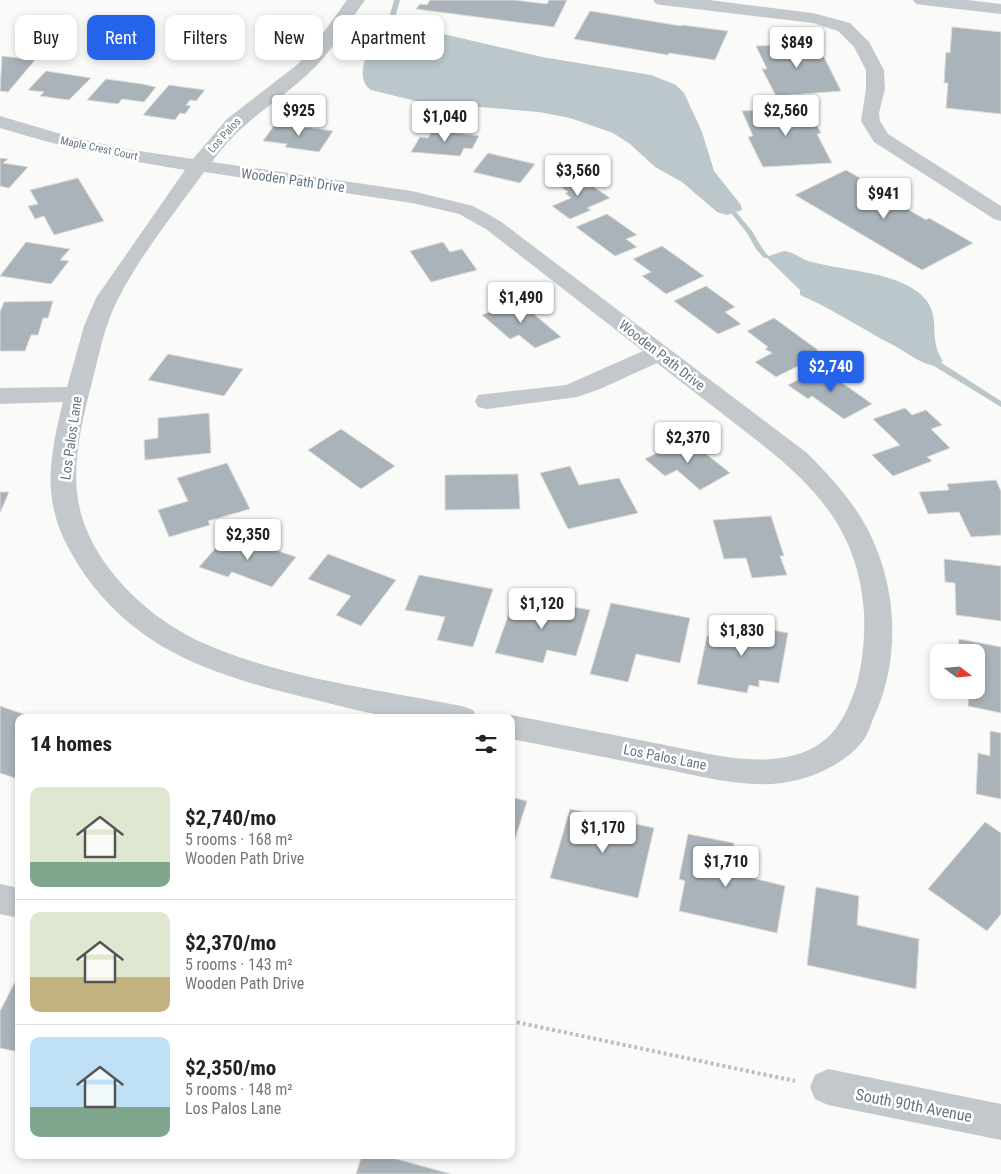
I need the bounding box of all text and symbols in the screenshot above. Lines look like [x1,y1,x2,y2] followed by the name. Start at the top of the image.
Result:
[15,15,77,60] chip: Buy
[87,15,155,60] chip: Rent
[165,15,245,60] chip: Filters
[255,15,323,60] chip: New
[333,15,444,60] chip: Apartment
[767,27,827,69] pin: $849
[781,33,813,52] text: $849
[269,94,329,137] pin: $925
[745,94,827,137] pin: $2,560
[404,100,486,143] pin: $1,040
[283,101,315,120] text: $925
[764,101,808,120] text: $2,560
[423,107,467,126] text: $1,040
[205,115,243,156] street label: Los Palos
[59,134,139,163] street label: Maple Crest Court
[537,154,619,197] pin: $3,560
[556,161,600,180] text: $3,560
[240,165,346,195] street label: Wooden Path Drive
[854,178,914,220] pin: $941
[868,184,900,203] text: $941
[480,282,562,324] pin: $1,490
[499,288,543,307] text: $1,490
[616,317,708,394] street label: Wooden Path Drive
[790,350,872,393] pin: $2,740
[809,357,853,376] text: $2,740
[57,395,85,481] street label: Los Palos Lane
[647,422,729,464] pin: $2,370
[666,428,710,447] text: $2,370
[207,518,289,561] pin: $2,350
[226,525,270,544] text: $2,350
[501,588,583,630] pin: $1,120
[520,594,564,613] text: $1,120
[701,614,783,657] pin: $1,830
[720,621,764,640] text: $1,830
[930,644,985,699] north arrow
[930,644,985,699] map controls
[472,730,500,758] icon: filters
[30,732,112,756] text: 14 homes
[622,741,708,773] street label: Los Palos Lane
[185,806,276,830] text: $2,740/mo
[70,807,130,867] icon: home
[562,812,644,854] pin: $1,170
[581,818,625,837] text: $1,170
[185,830,293,849] text: 5 rooms · 168 m²
[685,846,767,888] pin: $1,710
[185,849,304,868] text: Wooden Path Drive
[704,852,748,871] text: $1,710
[185,931,276,955] text: $2,370/mo
[70,932,130,992] icon: home
[185,955,293,974] text: 5 rooms · 143 m²
[185,974,304,993] text: Wooden Path Drive
[185,1056,276,1080] text: $2,350/mo
[70,1057,130,1117] icon: home
[185,1080,293,1099] text: 5 rooms · 148 m²
[854,1085,974,1126] street label: South 90th Avenue
[185,1099,281,1118] text: Los Palos Lane

